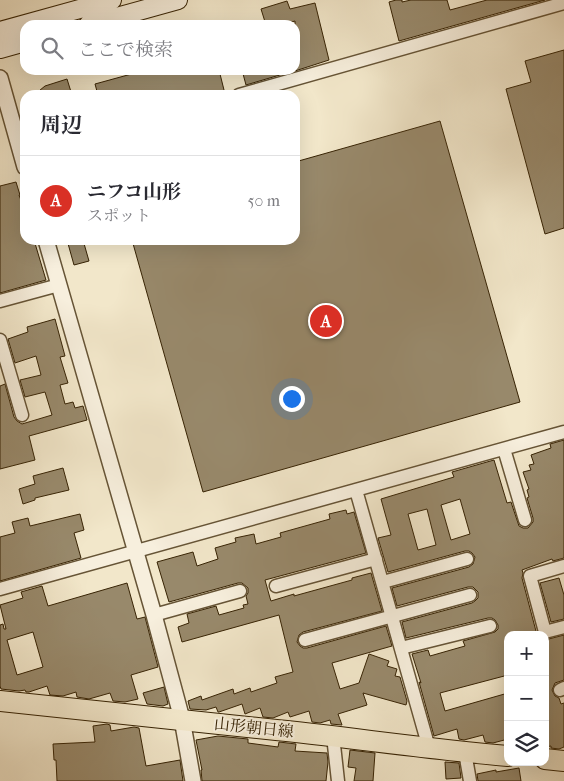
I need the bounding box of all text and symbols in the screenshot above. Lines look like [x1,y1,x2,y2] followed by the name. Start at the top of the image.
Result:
[20,20,300,75] search box
[38,34,66,62] icon: search
[78,39,173,61] text: ここで検索
[40,113,82,137] text: 周辺
[87,181,181,203] text: ニフコ山形
[51,191,61,210] text: A
[248,191,280,210] text: 50 m
[87,206,151,225] text: スポット
[310,302,342,340] pin: A
[279,386,305,412] your location
[504,631,549,766] map controls
[504,631,549,676] button: +
[504,676,549,721] button: −
[213,714,295,741] street label: 山形朝日線
[504,721,549,766] button: layers

